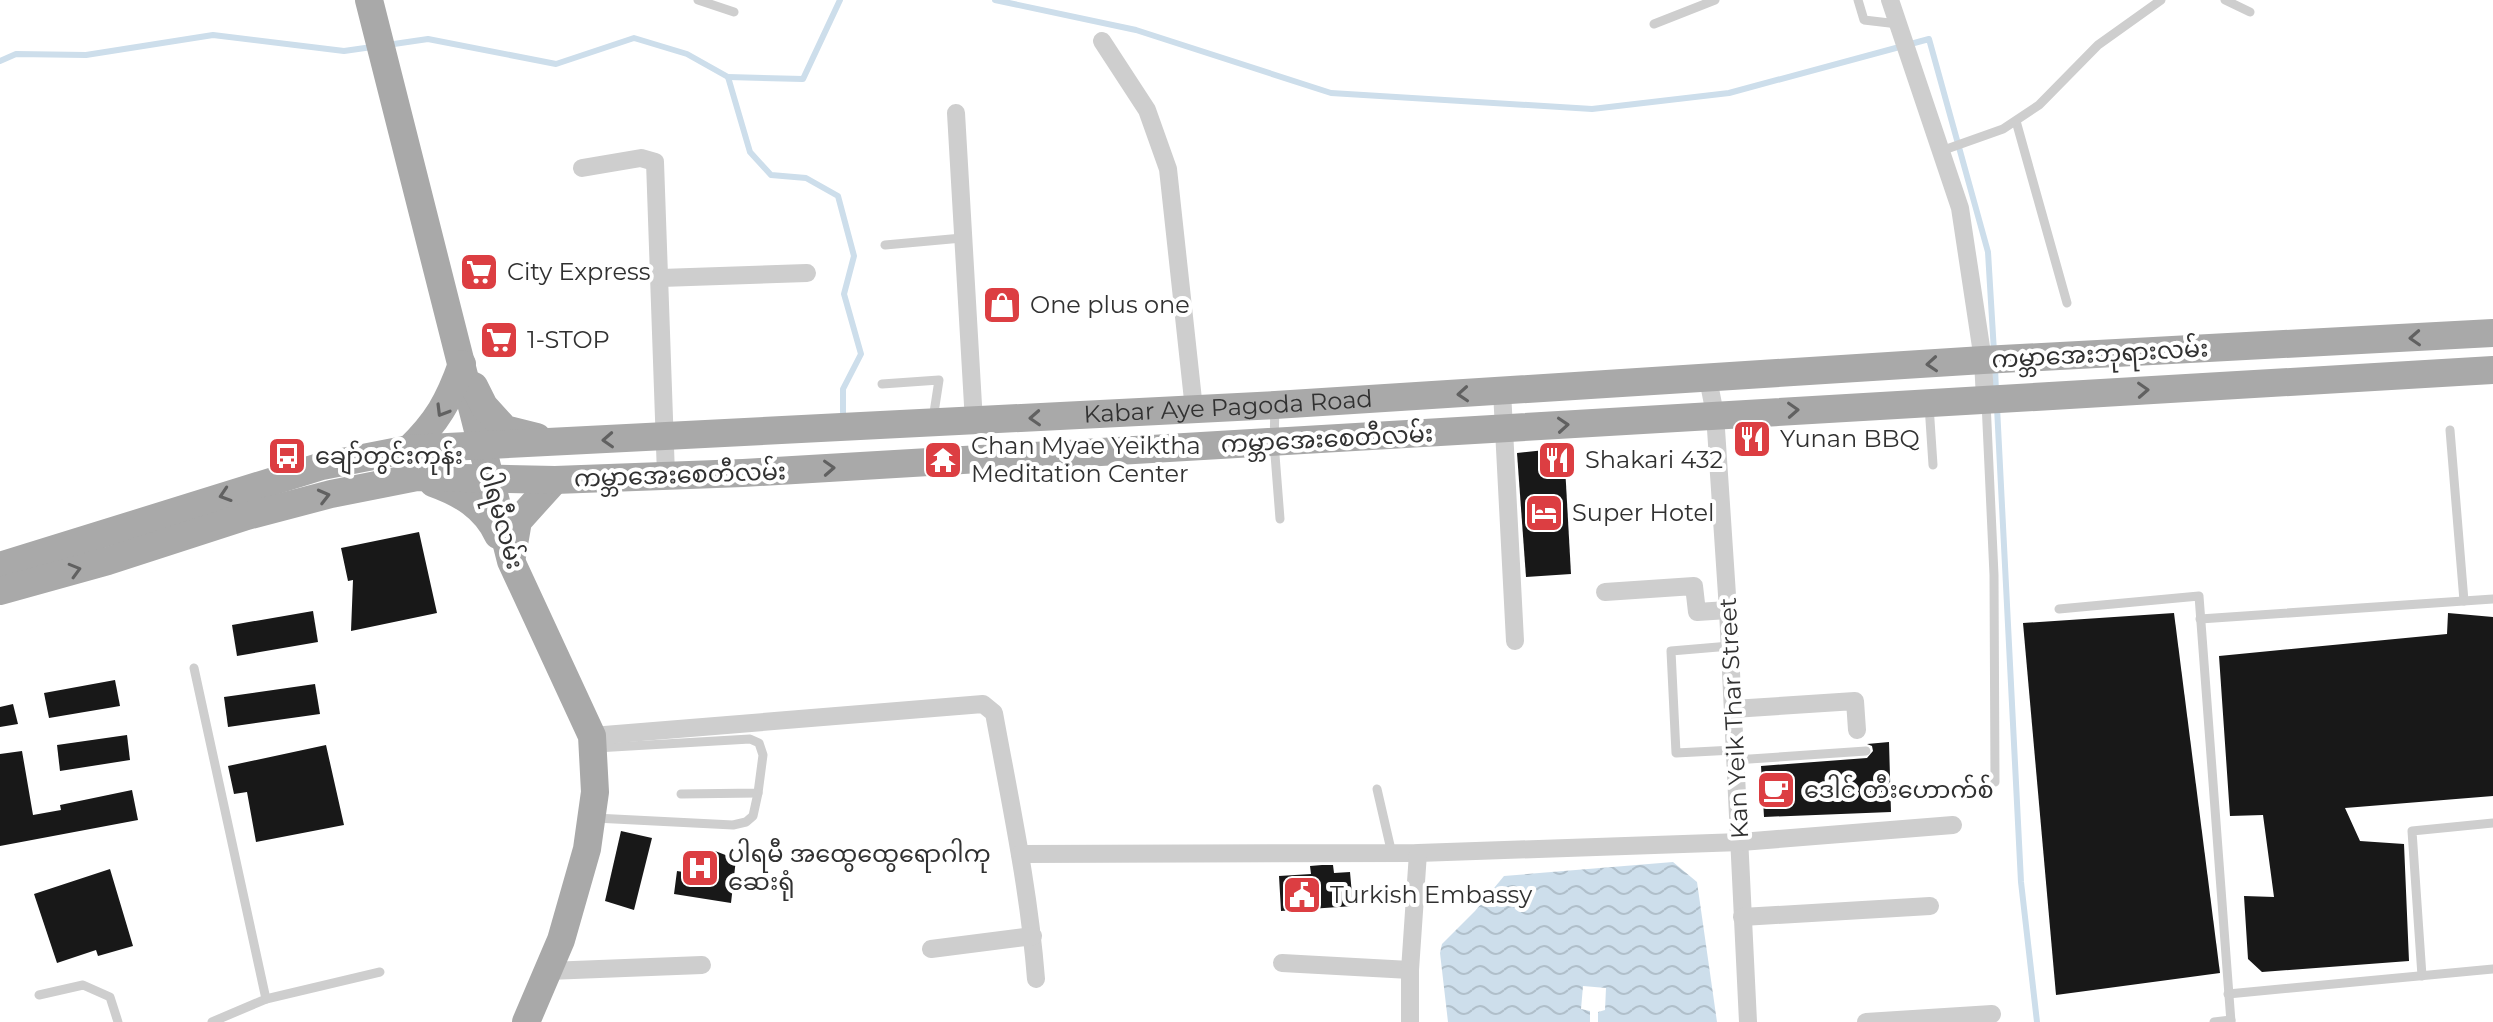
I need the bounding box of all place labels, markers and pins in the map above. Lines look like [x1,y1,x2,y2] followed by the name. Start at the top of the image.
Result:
[458,251,500,293] supermarket icon: City Express
[507,257,650,286] place label: City Express
[981,284,1023,326] shop icon: One plus one
[1030,290,1190,319] place label: One plus one
[478,319,520,361] supermarket icon: 1-STOP
[527,325,610,354] place label: 1-STOP
[1731,418,1773,460] restaurant icon: Yunan BBQ
[1780,424,1920,453] place label: Yunan BBQ
[971,431,1201,488] place label: Chan Myae Yeiktha Meditation Center
[266,435,308,477] bus stop icon: ချော်တွင်းကုန်း
[922,439,964,481] temple icon: Chan Myae Yeiktha Meditation Center
[1536,439,1578,481] restaurant icon: Shakari 432
[315,440,463,475] place label: ချော်တွင်းကုန်း
[1585,445,1723,474] place label: Shakari 432
[1523,492,1565,534] hotel icon: Super Hotel
[1572,498,1714,527] place label: Super Hotel
[1755,769,1797,811] cafe icon: ဒေါင် တီးဟောက်စ်
[1804,774,1994,804] place label: ဒေါင် တီးဟောက်စ်
[728,838,991,901] place label: ပါရမီ အထွေထွေရောဂါကု ဆေးရုံ
[679,847,721,889] hospital icon: ပါရမီ အထွေထွေရောဂါကု ဆေးရုံ
[1281,874,1323,916] public building icon: Turkish Embassy
[1330,880,1532,909] place label: Turkish Embassy

